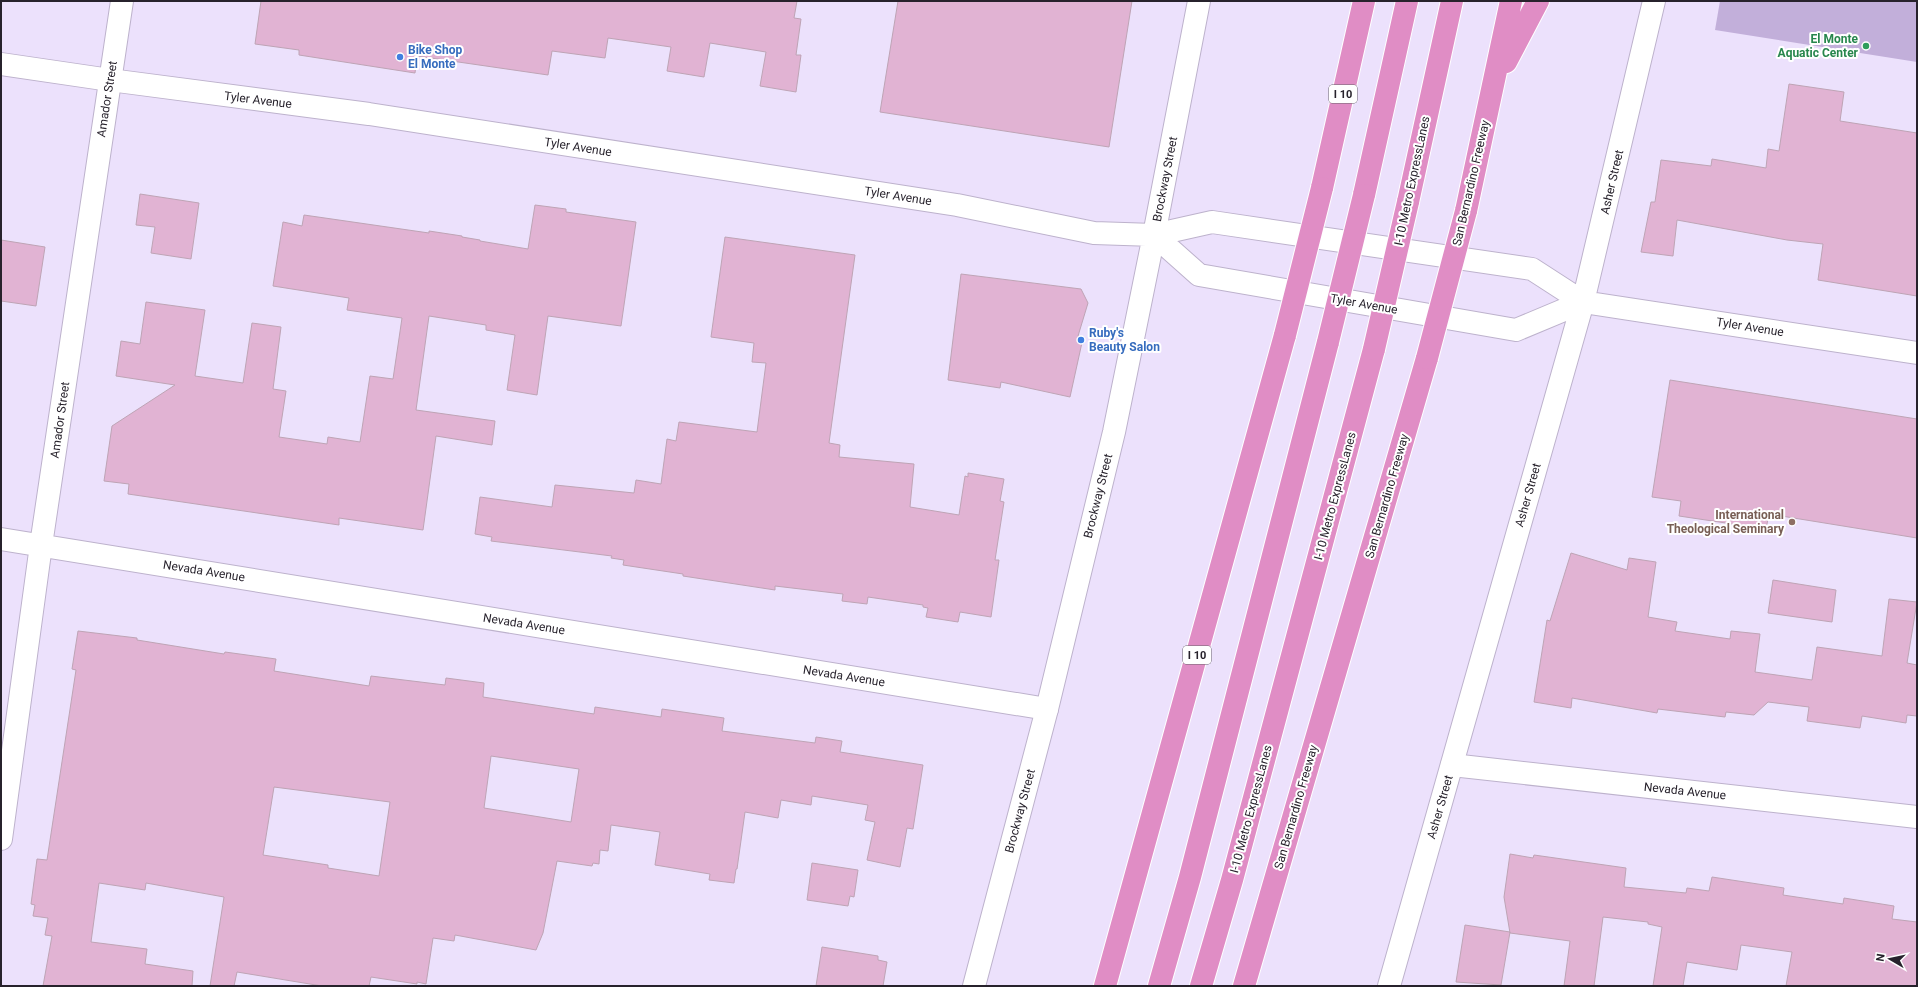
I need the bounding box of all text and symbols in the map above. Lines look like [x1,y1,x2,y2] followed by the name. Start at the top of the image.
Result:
[1778,32,1859,60] place label: El Monte Aquatic Center
[1861,41,1871,51] marker: El Monte Aquatic Center
[408,43,462,71] place label: Bike Shop El Monte
[395,52,405,62] marker: Bike Shop El Monte
[94,60,120,138] street label: Amador Street
[1329,85,1357,103] road number: I 10
[223,89,293,111] street label: Tyler Avenue
[1391,115,1433,247] street label: I-10 Metro ExpressLanes
[1450,118,1492,247] street label: San Bernardino Freeway
[543,135,613,159] street label: Tyler Avenue
[1150,135,1180,223] street label: Brockway Street
[1598,148,1626,216] street label: Asher Street
[863,184,933,208] street label: Tyler Avenue
[1329,291,1399,317] street label: Tyler Avenue
[1715,315,1785,339] street label: Tyler Avenue
[1089,326,1160,354] place label: Ruby's Beauty Salon
[1076,335,1086,345] marker: Ruby's Beauty Salon
[48,381,72,459] street label: Amador Street
[1311,430,1359,562] street label: I-10 Metro ExpressLanes
[1363,432,1412,560] street label: San Bernardino Freeway
[1081,452,1115,540] street label: Brockway Street
[1512,461,1544,529] street label: Asher Street
[1667,508,1785,536] place label: International Theological Seminary
[1787,517,1797,527] marker: International Theological Seminary
[162,558,246,584] street label: Nevada Avenue
[482,611,566,637] street label: Nevada Avenue
[1183,646,1211,664] road number: I 10
[802,663,886,689] street label: Nevada Avenue
[1227,743,1275,875] street label: I-10 Metro ExpressLanes
[1272,743,1321,871] street label: San Bernardino Freeway
[1002,767,1038,855] street label: Brockway Street
[1424,773,1456,841] street label: Asher Street
[1643,780,1727,802] street label: Nevada Avenue
[1870,939,1910,979] north arrow
[1874,952,1888,962] text: N

